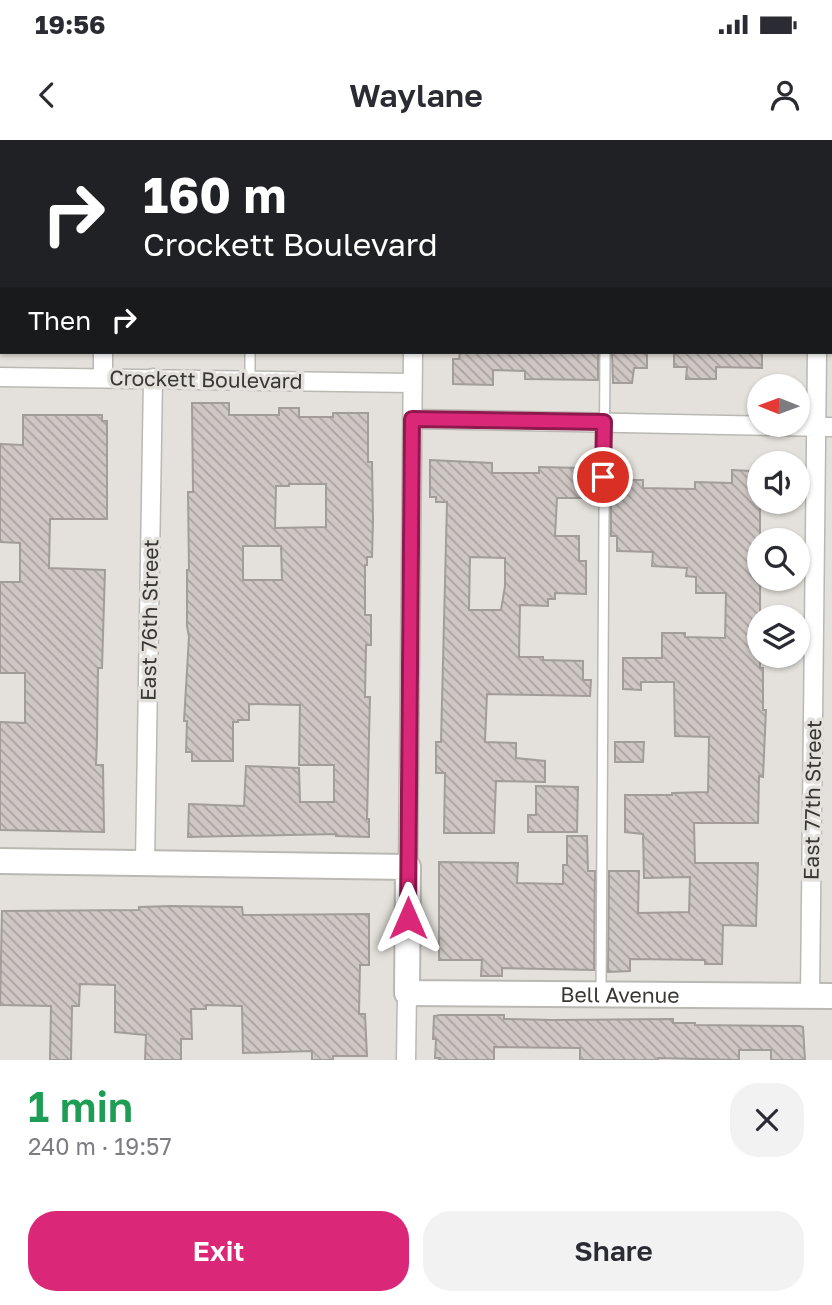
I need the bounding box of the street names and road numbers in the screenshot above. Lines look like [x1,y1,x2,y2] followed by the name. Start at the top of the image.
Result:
[109,364,303,394] street label: Crockett Boulevard
[135,539,163,701] street label: East 76th Street
[798,720,826,880] street label: East 77th Street
[560,981,680,1008] street label: Bell Avenue

